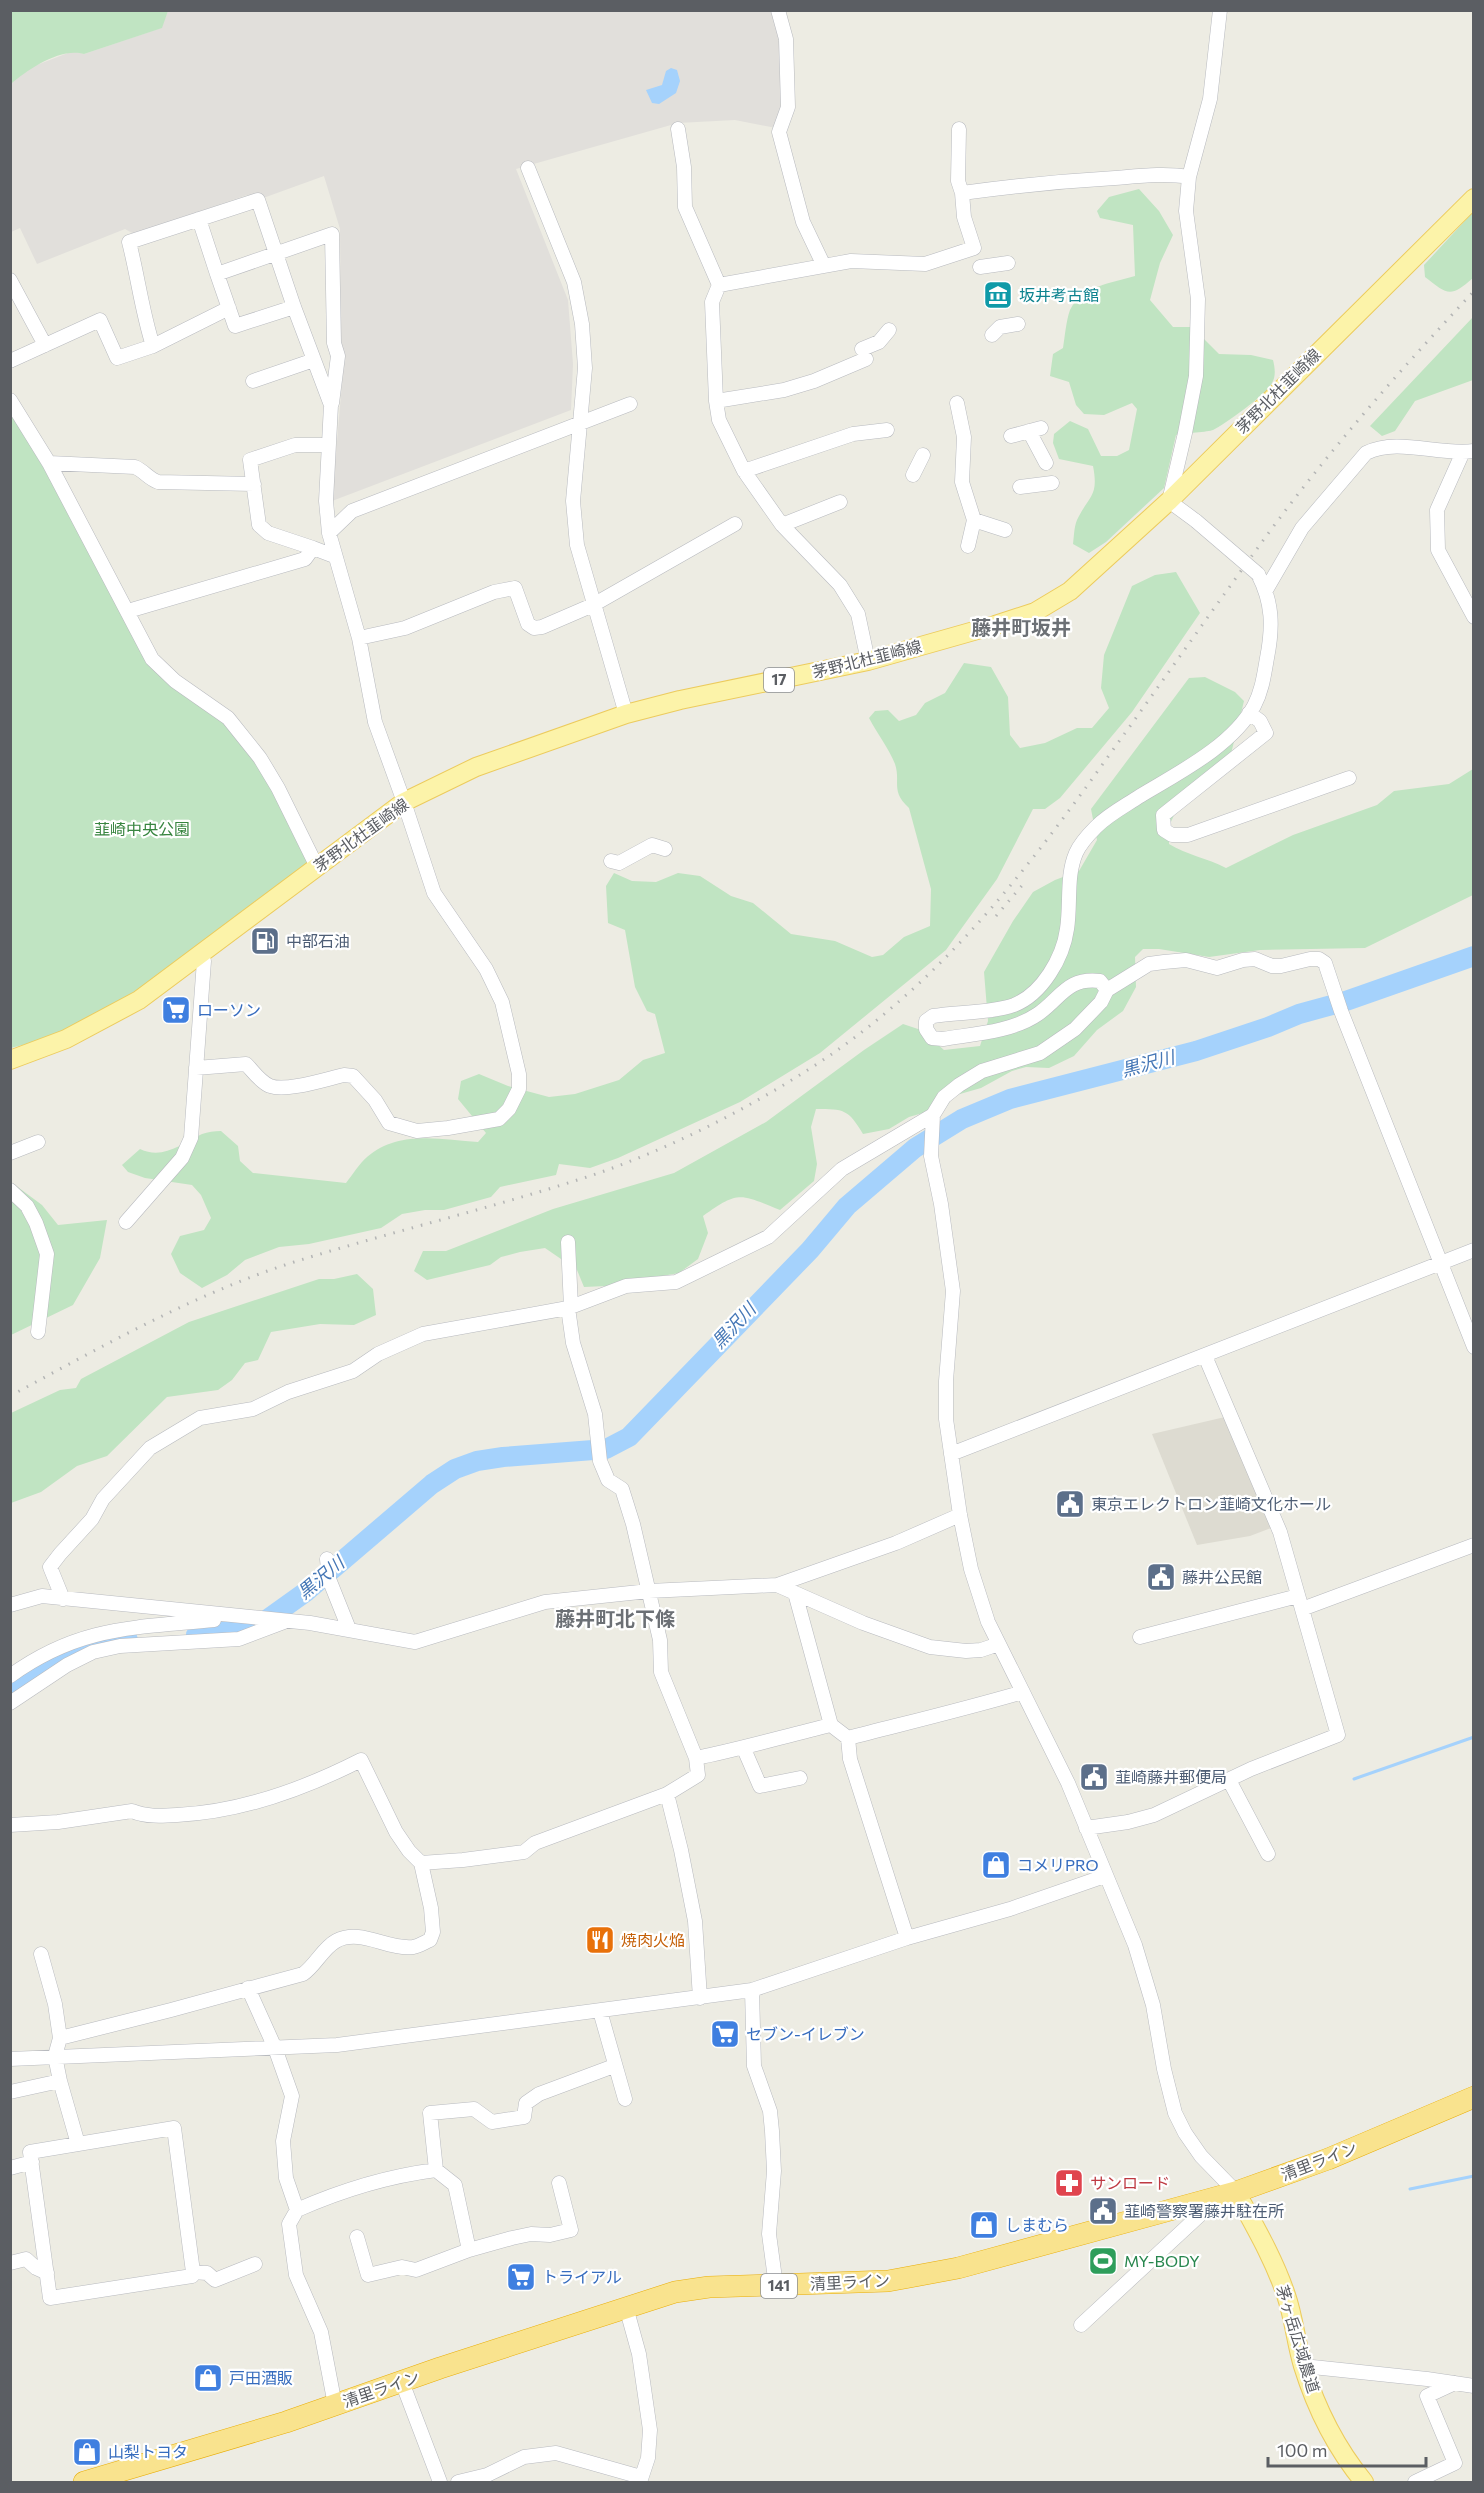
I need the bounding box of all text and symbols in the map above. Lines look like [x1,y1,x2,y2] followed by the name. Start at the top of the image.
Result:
[982,279,1014,311] museum icon: 坂井考古館
[1019,285,1099,304] place label: 坂井考古館
[1231,344,1324,437] street label: 茅野北杜韮崎線
[971,615,1071,639] district label: 藤井町坂井
[810,636,924,681] street label: 茅野北杜韮崎線
[764,668,794,692] road number: 17
[310,794,412,875] street label: 茅野北杜韮崎線
[94,819,190,838] park label: 韮崎中央公園
[249,925,281,957] fuel station icon: 中部石油
[286,931,350,950] place label: 中部石油
[160,994,192,1026] supermarket icon: ローソン
[197,1000,261,1019] place label: ローソン
[1119,1045,1179,1081] water label: 黒沢川
[707,1297,761,1353] water label: 黒沢川
[1054,1488,1086,1520] public building icon: 東京エレクトロン韮崎文化ホール
[1091,1494,1331,1513] place label: 東京エレクトロン韮崎文化ホール
[293,1550,350,1603] water label: 黒沢川
[1145,1561,1177,1593] public building icon: 藤井公民館
[1182,1567,1262,1586] place label: 藤井公民館
[555,1606,675,1630] district label: 藤井町北下條
[1078,1761,1110,1793] public building icon: 韮崎藤井郵便局
[1115,1767,1227,1786] place label: 韮崎藤井郵便局
[980,1849,1012,1881] shop icon: コメリPRO
[1017,1855,1099,1874] place label: コメリPRO
[584,1924,616,1956] restaurant icon: 焼肉火焔
[621,1930,685,1949] place label: 焼肉火焔
[709,2018,741,2050] supermarket icon: セブン-イレブン
[746,2024,865,2043] place label: セブン-イレブン
[1278,2137,1360,2184] street label: 清里ライン
[1053,2167,1085,2199] pharmacy icon: サンロード
[1090,2173,1170,2192] place label: サンロード
[1087,2195,1119,2227] public building icon: 韮崎警察署藤井駐在所
[1124,2201,1284,2220] place label: 韮崎警察署藤井駐在所
[968,2209,1000,2241] shop icon: しまむら
[1005,2215,1069,2234] place label: しまむら
[1087,2245,1119,2277] sports icon: MY-BODY
[1124,2251,1200,2270] place label: MY-BODY
[505,2261,537,2293] supermarket icon: トライアル
[542,2267,622,2286] place label: トライアル
[810,2270,890,2293] street label: 清里ライン
[761,2274,797,2298] road number: 141
[1273,2283,1324,2395] street label: 茅ヶ岳広域農道
[192,2362,224,2394] shop icon: 戸田酒販
[340,2367,422,2411] street label: 清里ライン
[229,2368,293,2387] place label: 戸田酒販
[1268,2430,1426,2468] scale bar
[71,2436,103,2468] shop icon: 山梨トヨタ
[1277,2439,1327,2461] text: 100 m
[108,2442,188,2461] place label: 山梨トヨタ

